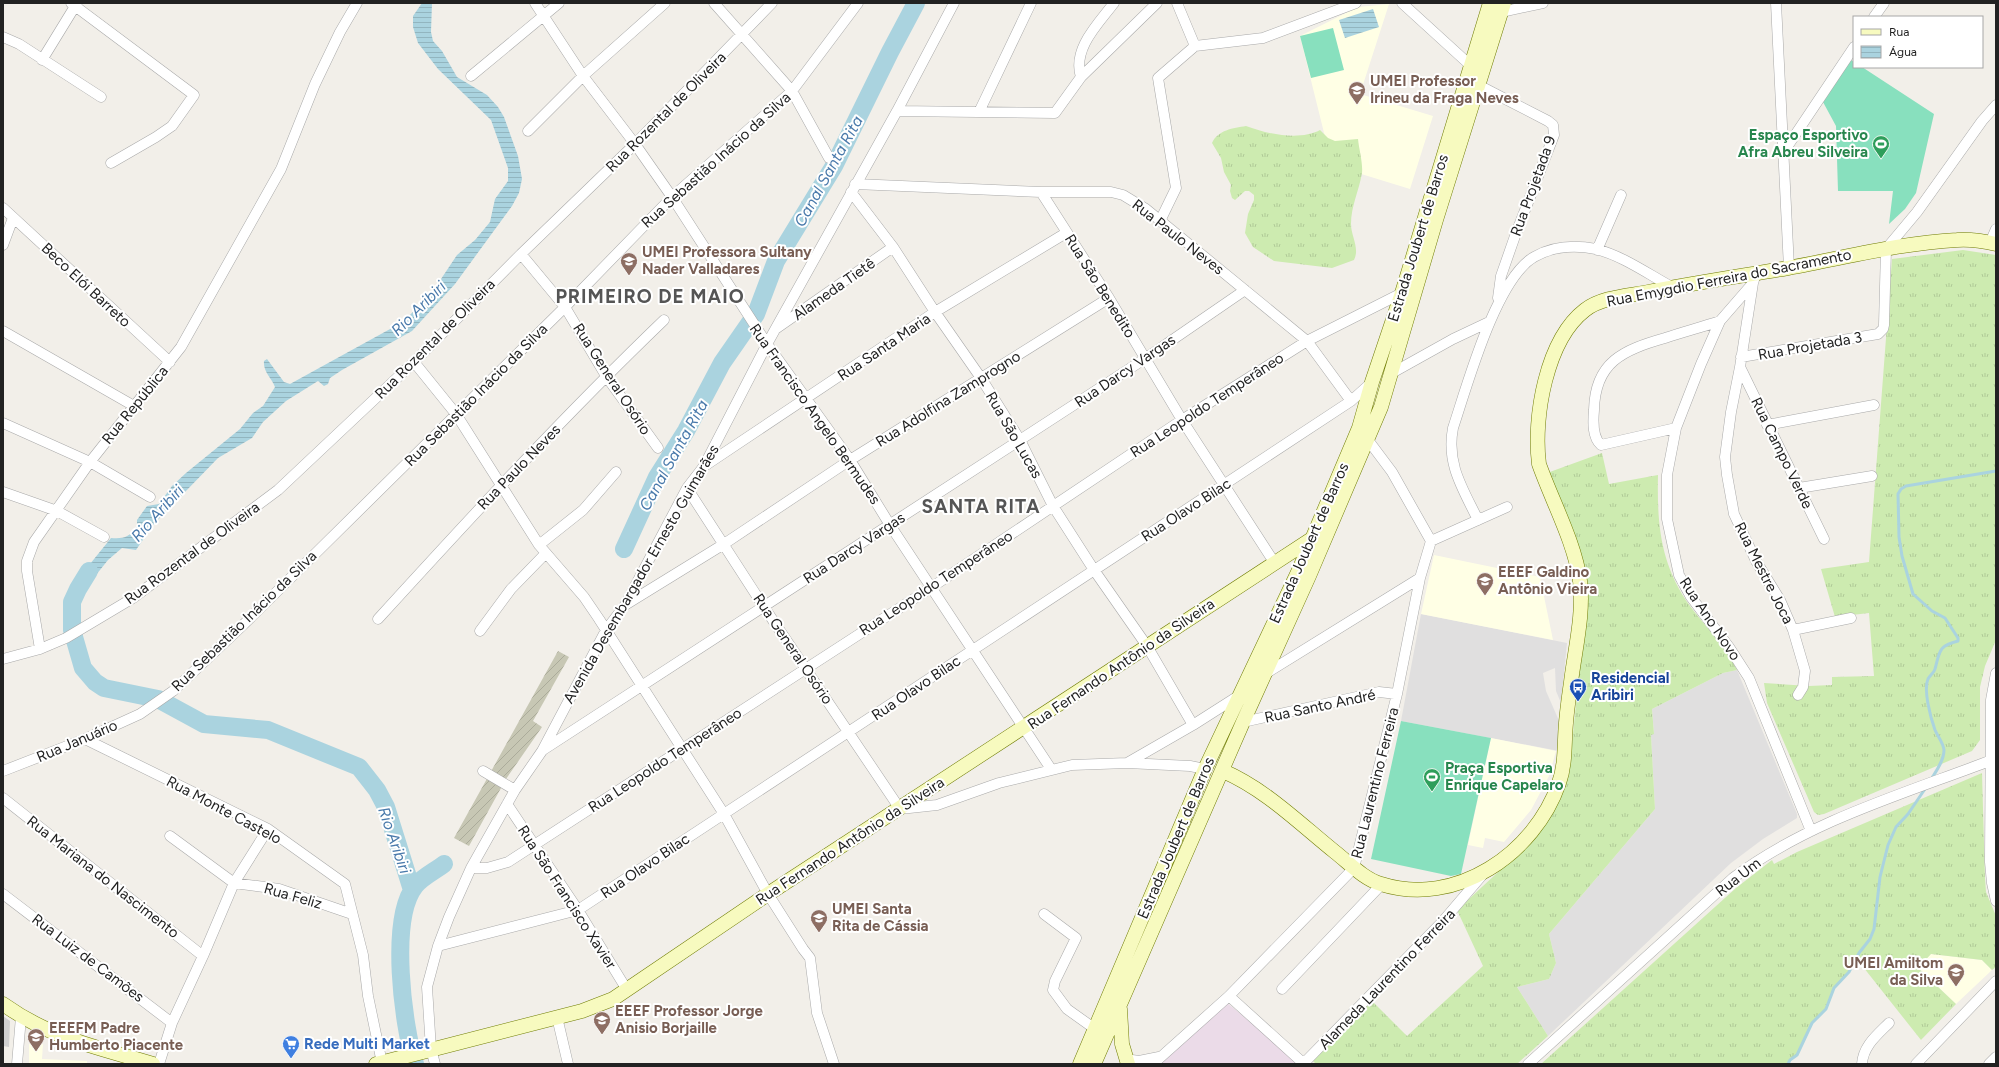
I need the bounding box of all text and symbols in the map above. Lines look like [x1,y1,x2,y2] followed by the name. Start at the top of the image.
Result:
[1853,16,1983,68] legend
[1889,25,1909,39] text: Rua
[1889,45,1917,59] text: Água
[602,48,730,176] street label: Rua Rozental de Oliveira
[1370,72,1519,107] place label: UMEI Professor Irineu da Fraga Neves
[1347,80,1367,105] school or university icon: UMEI Professor Irineu da Fraga Neves
[638,88,794,232] street label: Rua Sebastião Inácio da Silva
[790,113,867,230] water label: Canal Santa Rita
[1738,126,1868,161] place label: Espaço Esportivo Afra Abreu Silveira
[1506,133,1560,239] street label: Rua Projetada 9
[1871,134,1891,159] sports icon: Espaço Esportivo Afra Abreu Silveira
[1384,152,1452,324] street label: Estrada Joubert de Barros
[1128,195,1228,279] street label: Rua Paulo Neves
[1061,231,1139,341] street label: Rua São Benedito
[38,239,135,331] street label: Beco Elói Barreto
[642,243,812,278] place label: UMEI Professora Sultany Nader Valladares
[1605,245,1853,311] street label: Rua Emygdio Ferreira do Sacramento
[619,251,639,276] school or university icon: UMEI Professora Sultany Nader Valladares
[790,254,878,324] street label: Alameda Tietê
[371,275,499,403] street label: Rua Rozental de Oliveira
[387,277,450,340] water label: Rio Aribiri
[555,285,745,308] district label: PRIMEIRO DE MAIO
[834,309,934,385] street label: Rua Santa Maria
[401,320,551,470] street label: Rua Sebastião Inácio da Silva
[569,320,655,438] street label: Rua General Osório
[746,320,884,508] street label: Rua Francisco Angelo Bermudes
[1757,328,1863,364] street label: Rua Projetada 3
[1071,331,1179,411] street label: Rua Darcy Vargas
[872,347,1024,451] street label: Rua Adolfina Zamprogno
[1127,348,1287,461] street label: Rua Leopoldo Temperâneo
[98,362,172,448] street label: Rua República
[982,388,1046,482] street label: Rua São Lucas
[1747,394,1817,512] street label: Rua Campo Verde
[635,397,712,514] water label: Canal Santa Rita
[474,421,564,513] street label: Rua Paulo Neves
[559,442,723,706] street label: Avenida Desembargador Ernesto Guimarães
[1265,460,1353,626] street label: Estrada Joubert de Barros
[1138,474,1234,546] street label: Rua Olavo Bilac
[127,481,188,545] water label: Rio Aribiri
[922,495,1040,518] district label: SANTA RITA
[121,498,263,608] street label: Rua Rozental de Oliveira
[800,508,908,588] street label: Rua Darcy Vargas
[1731,519,1797,627] street label: Rua Mestre Joca
[856,526,1016,639] street label: Rua Leopoldo Temperâneo
[168,547,320,695] street label: Rua Sebastião Inácio da Silva
[1498,563,1597,598] place label: EEEF Galdino Antônio Vieira
[1475,571,1495,596] school or university icon: EEEF Galdino Antônio Vieira
[1676,574,1745,664] street label: Rua Ano Novo
[749,590,837,708] street label: Rua General Osório
[1024,595,1218,733] street label: Rua Fernando Antônio da Silveira
[868,652,964,724] street label: Rua Olavo Bilac
[1591,669,1669,704] place label: Residencial Aribiri
[1568,677,1588,702] bus stop icon: Residencial Aribiri
[1263,685,1377,727] street label: Rua Santo André
[585,703,745,816] street label: Rua Leopoldo Temperâneo
[1347,705,1403,861] street label: Rua Laurentino Ferreira
[34,716,120,766] street label: Rua Januário
[1134,754,1218,922] street label: Estrada Joubert de Barros
[1445,759,1564,794] place label: Praça Esportiva Enrique Capelaro
[1422,767,1442,792] sports icon: Praça Esportiva Enrique Capelaro
[163,772,285,848] street label: Rua Monte Castelo
[752,773,948,909] street label: Rua Fernando Antônio da Silveira
[374,804,415,876] water label: Rio Aribiri
[23,812,183,942] street label: Rua Mariana do Nascimento
[514,822,620,972] street label: Rua São Francisco Xavier
[597,830,693,902] street label: Rua Olavo Bilac
[1712,854,1764,900] street label: Rua Um
[262,879,324,913] street label: Rua Feliz
[832,900,929,935] place label: UMEI Santa Rita de Cássia
[1315,905,1459,1053] street label: Alameda Laurentino Ferreira
[809,908,829,933] school or university icon: UMEI Santa Rita de Cássia
[28,910,148,1006] street label: Rua Luiz de Camões
[1844,954,1943,989] place label: UMEI Amiltom da Silva
[1946,962,1966,987] school or university icon: UMEI Amiltom da Silva
[615,1002,763,1037] place label: EEEF Professor Jorge Anisio Borjaille
[592,1010,612,1035] school or university icon: EEEF Professor Jorge Anisio Borjaille
[49,1019,184,1054] place label: EEEFM Padre Humberto Piacente
[26,1027,46,1052] school or university icon: EEEFM Padre Humberto Piacente
[281,1034,301,1059] supermarket icon: Rede Multi Market
[304,1035,430,1053] place label: Rede Multi Market

